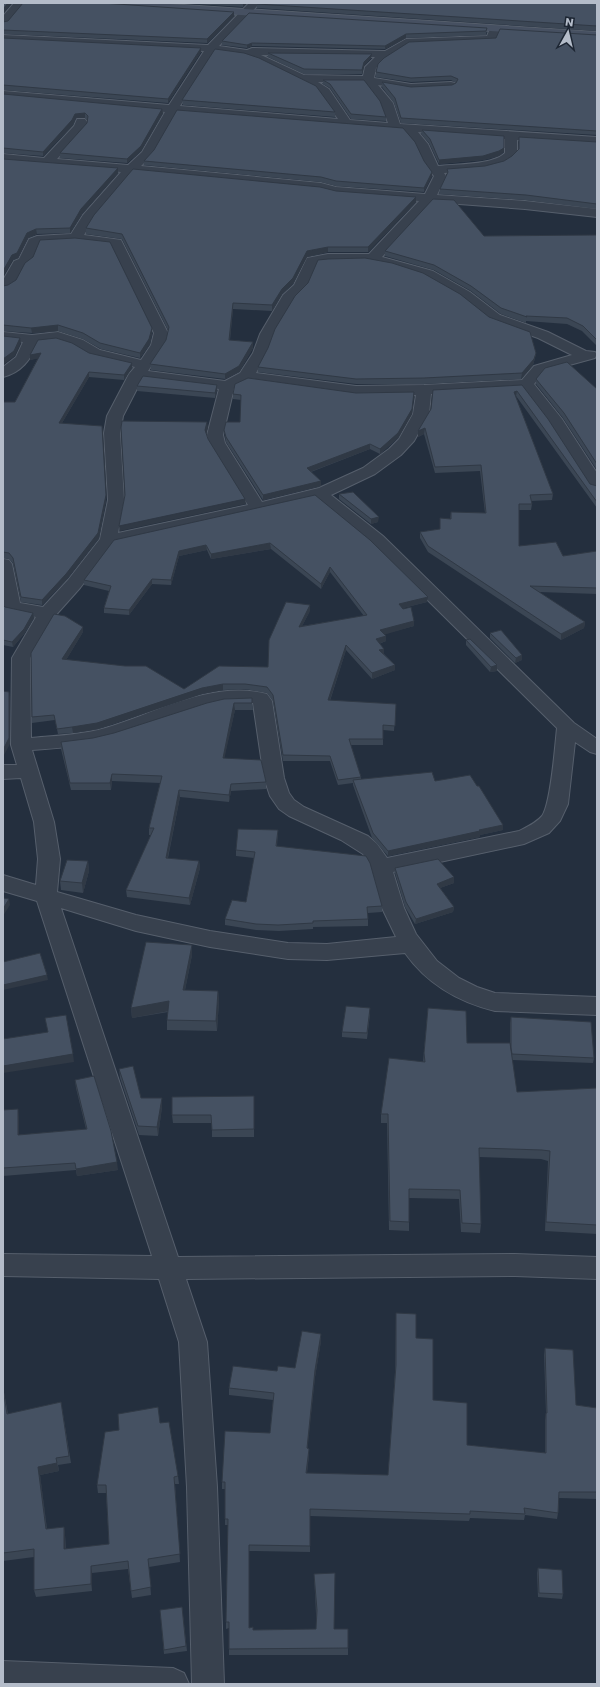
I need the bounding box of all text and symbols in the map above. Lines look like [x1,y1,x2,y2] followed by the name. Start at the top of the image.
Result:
[548,12,588,52] north arrow
[564,14,575,31] text: N

